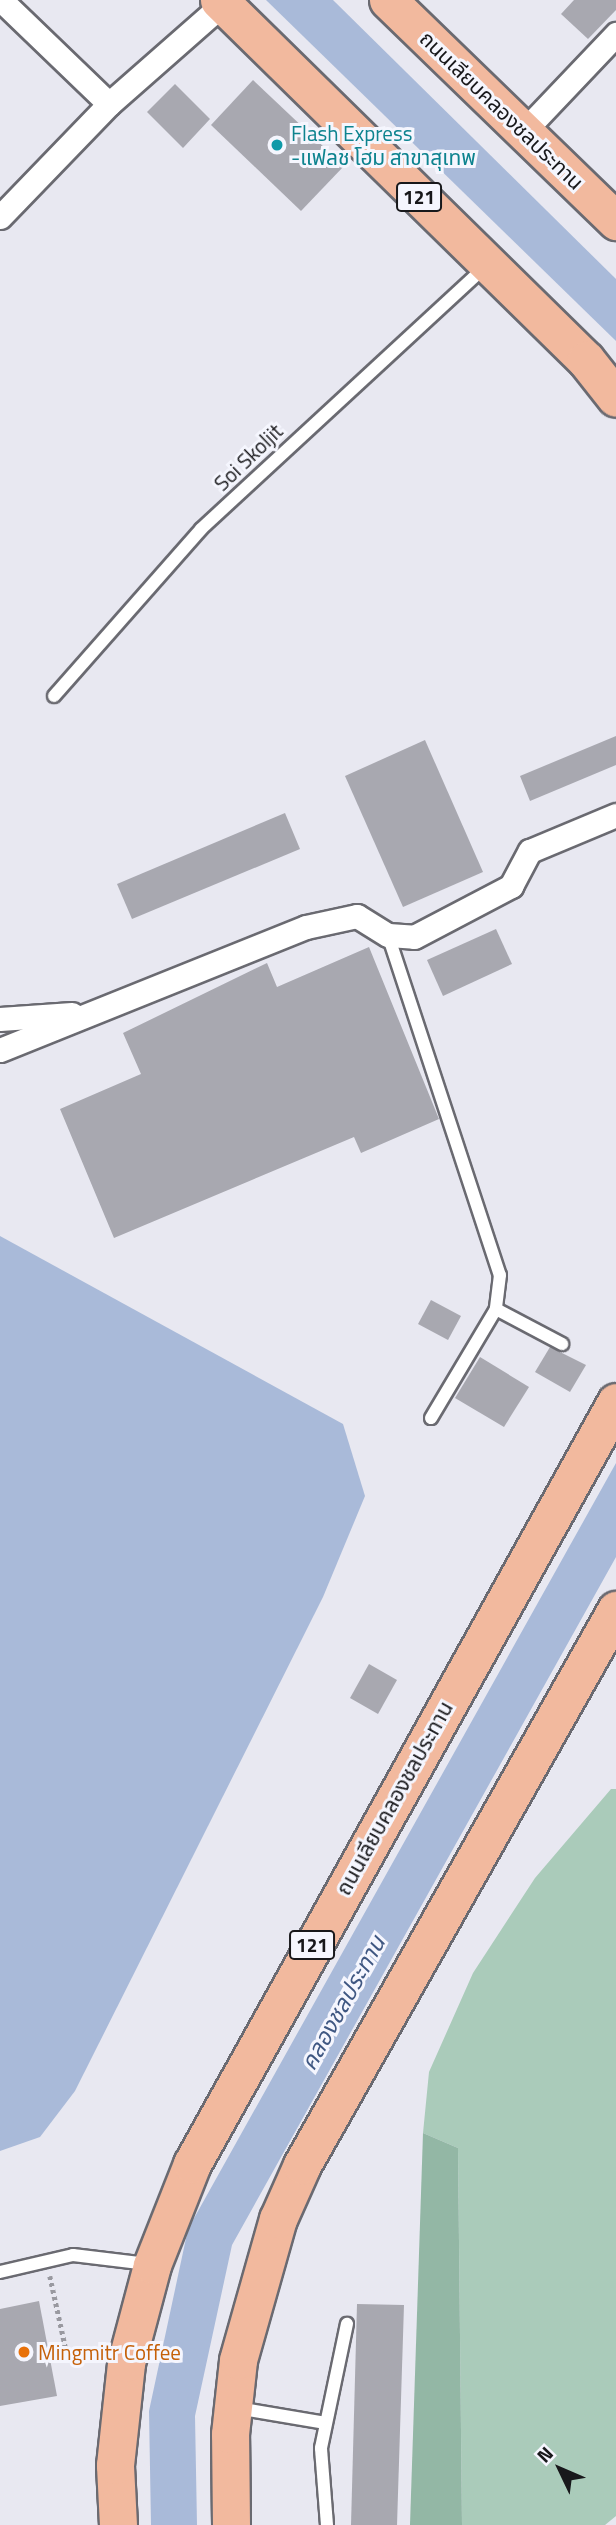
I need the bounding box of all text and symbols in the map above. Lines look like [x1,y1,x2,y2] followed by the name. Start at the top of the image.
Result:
[415,25,589,195] street label: ถนนเลียบคลองชลประทาน
[291,120,476,170] place label: Flash Express -แฟลช โฮม สาขาสุเทพ
[269,137,285,153] marker: Flash Express -แฟลช โฮม สาขาสุเทพ
[394,182,444,212] road number: 121
[209,418,287,496] street label: Soi Skoljit
[330,1697,458,1899] street label: ถนนเลียบคลองชลประทาน
[288,1929,336,1960] road number: 121
[295,1931,391,2075] water label: คลองชลประทาน
[38,2339,181,2365] place label: Mingmitr Coffee
[16,2344,32,2360] marker: Mingmitr Coffee
[525,2434,595,2504] north arrow
[530,2439,560,2469] text: N

